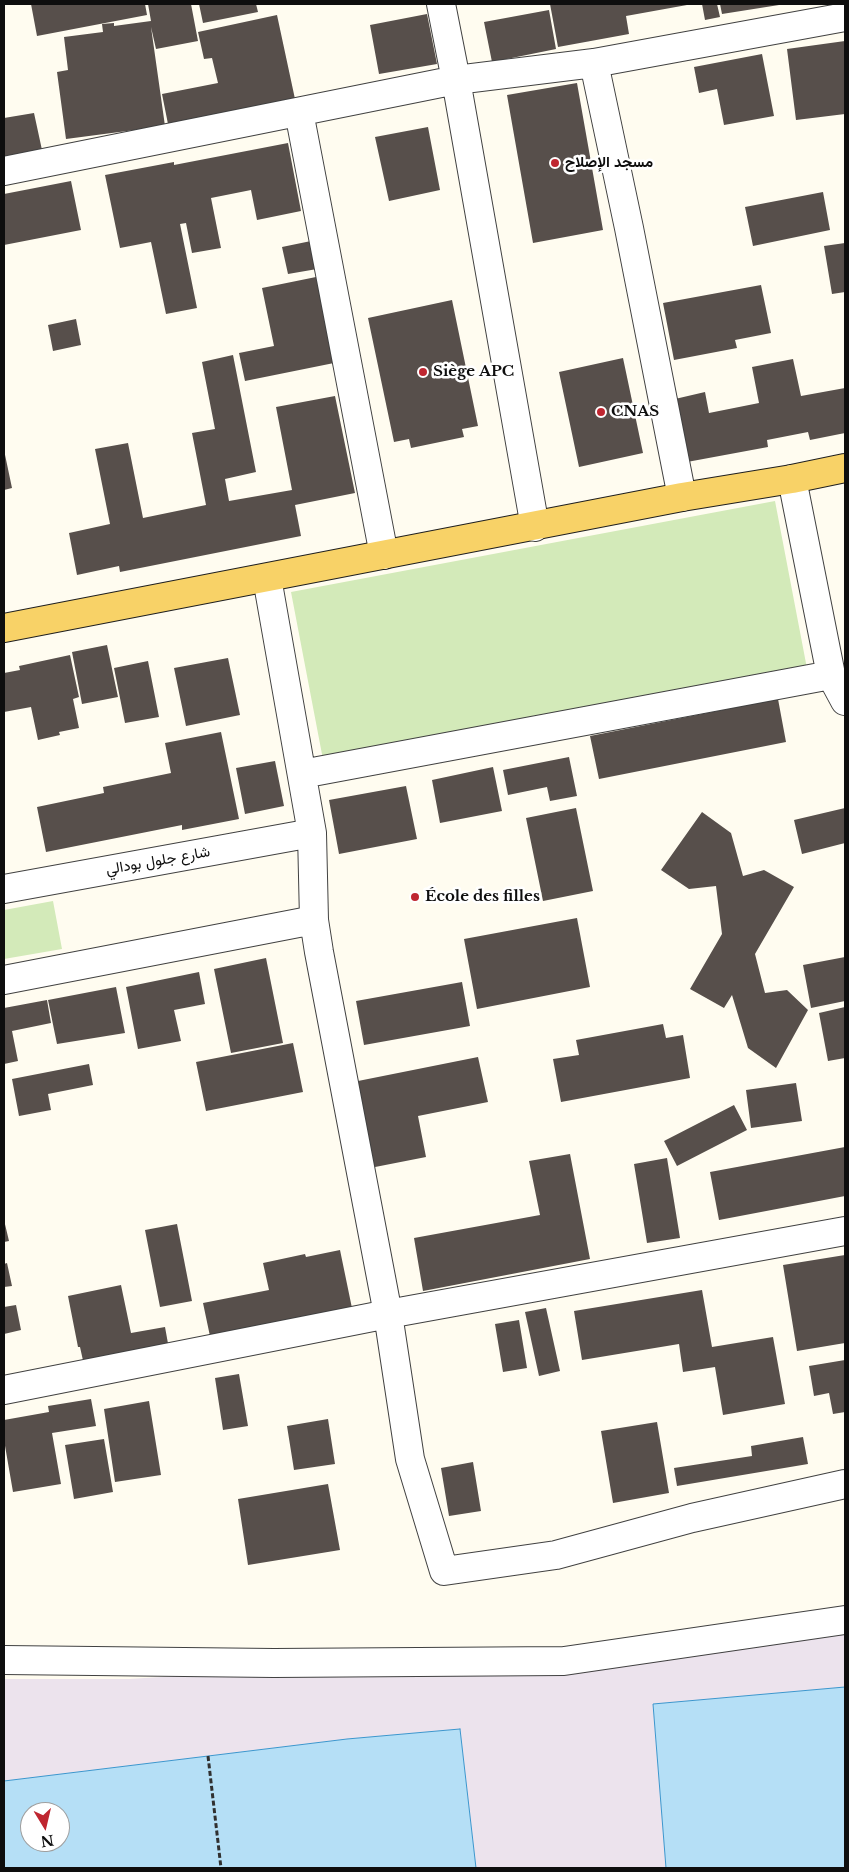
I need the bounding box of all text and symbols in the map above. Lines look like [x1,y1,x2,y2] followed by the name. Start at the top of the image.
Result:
[565,154,653,172] place label: مسجد الإصلاح
[549,157,561,169] marker: مسجد الإصلاح
[433,363,514,381] place label: Siège APC
[417,366,429,378] marker: Siège APC
[611,403,659,421] place label: CNAS
[595,406,607,418] marker: CNAS
[104,843,212,879] street label: شارع جلول بودالي
[425,888,540,906] place label: École des filles
[409,891,421,903] marker: École des filles
[20,1802,70,1852] north arrow
[39,1831,55,1851] text: N

